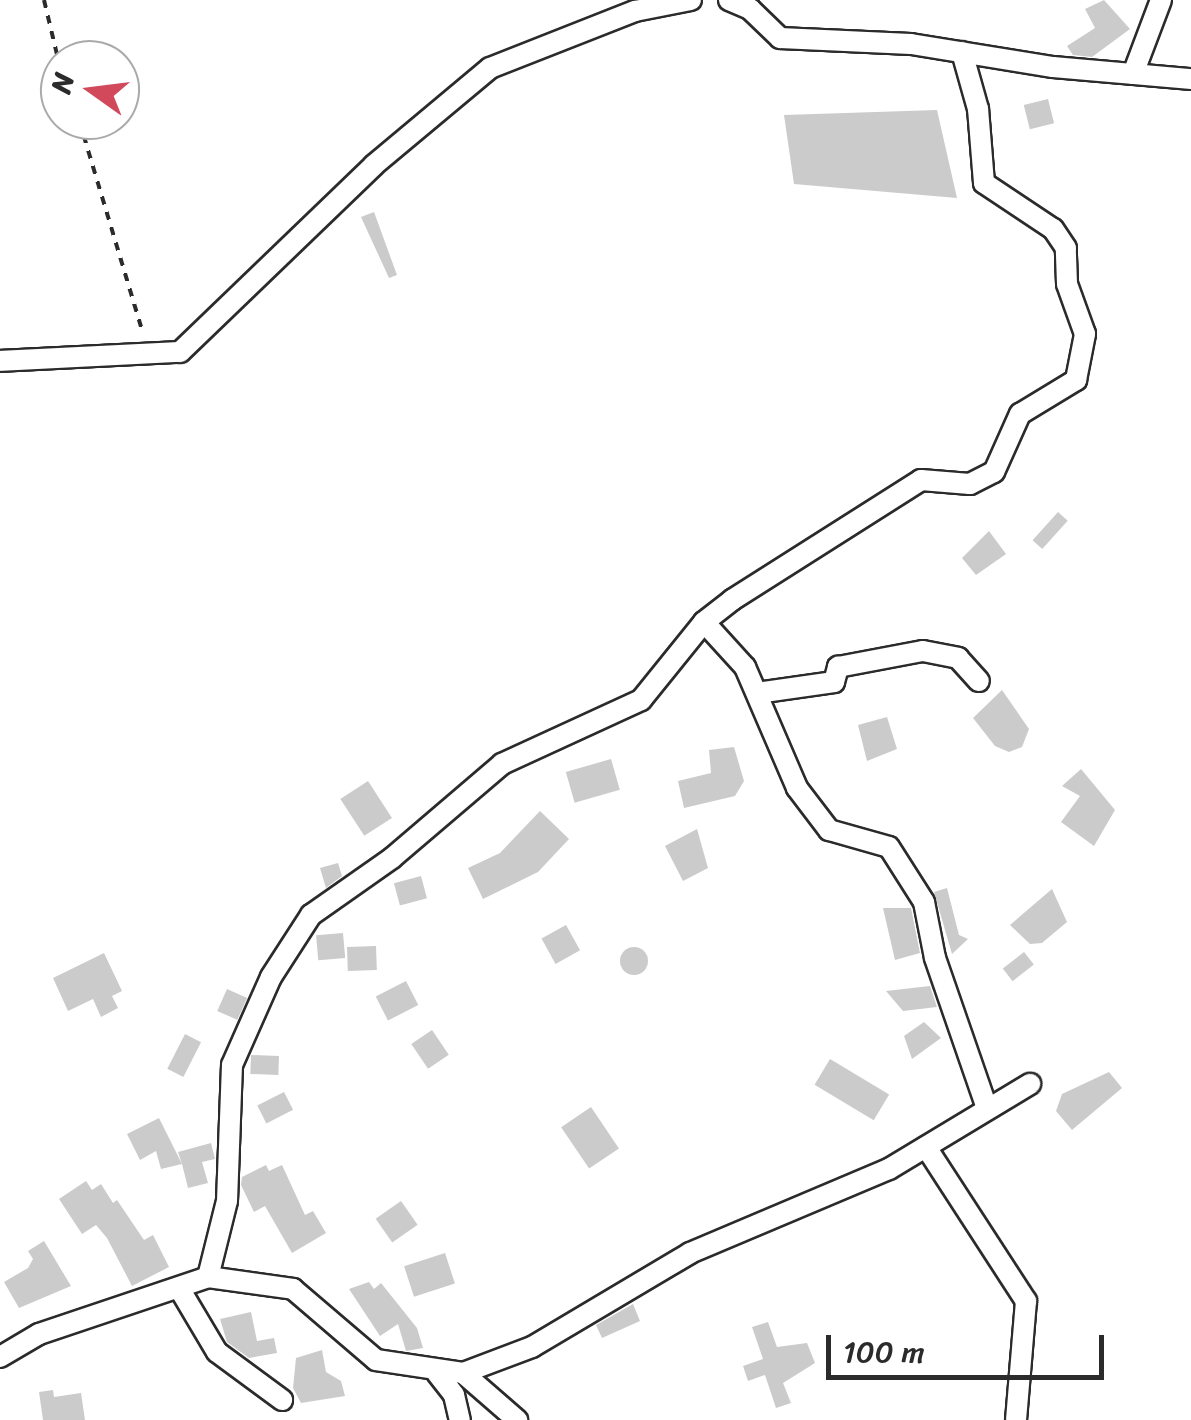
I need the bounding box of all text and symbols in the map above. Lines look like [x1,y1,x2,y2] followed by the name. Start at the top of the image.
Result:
[40,40,140,140] north arrow
[36,68,88,98] text: N
[831,1315,1108,1377] scale bar
[843,1325,925,1379] text: 100 m

